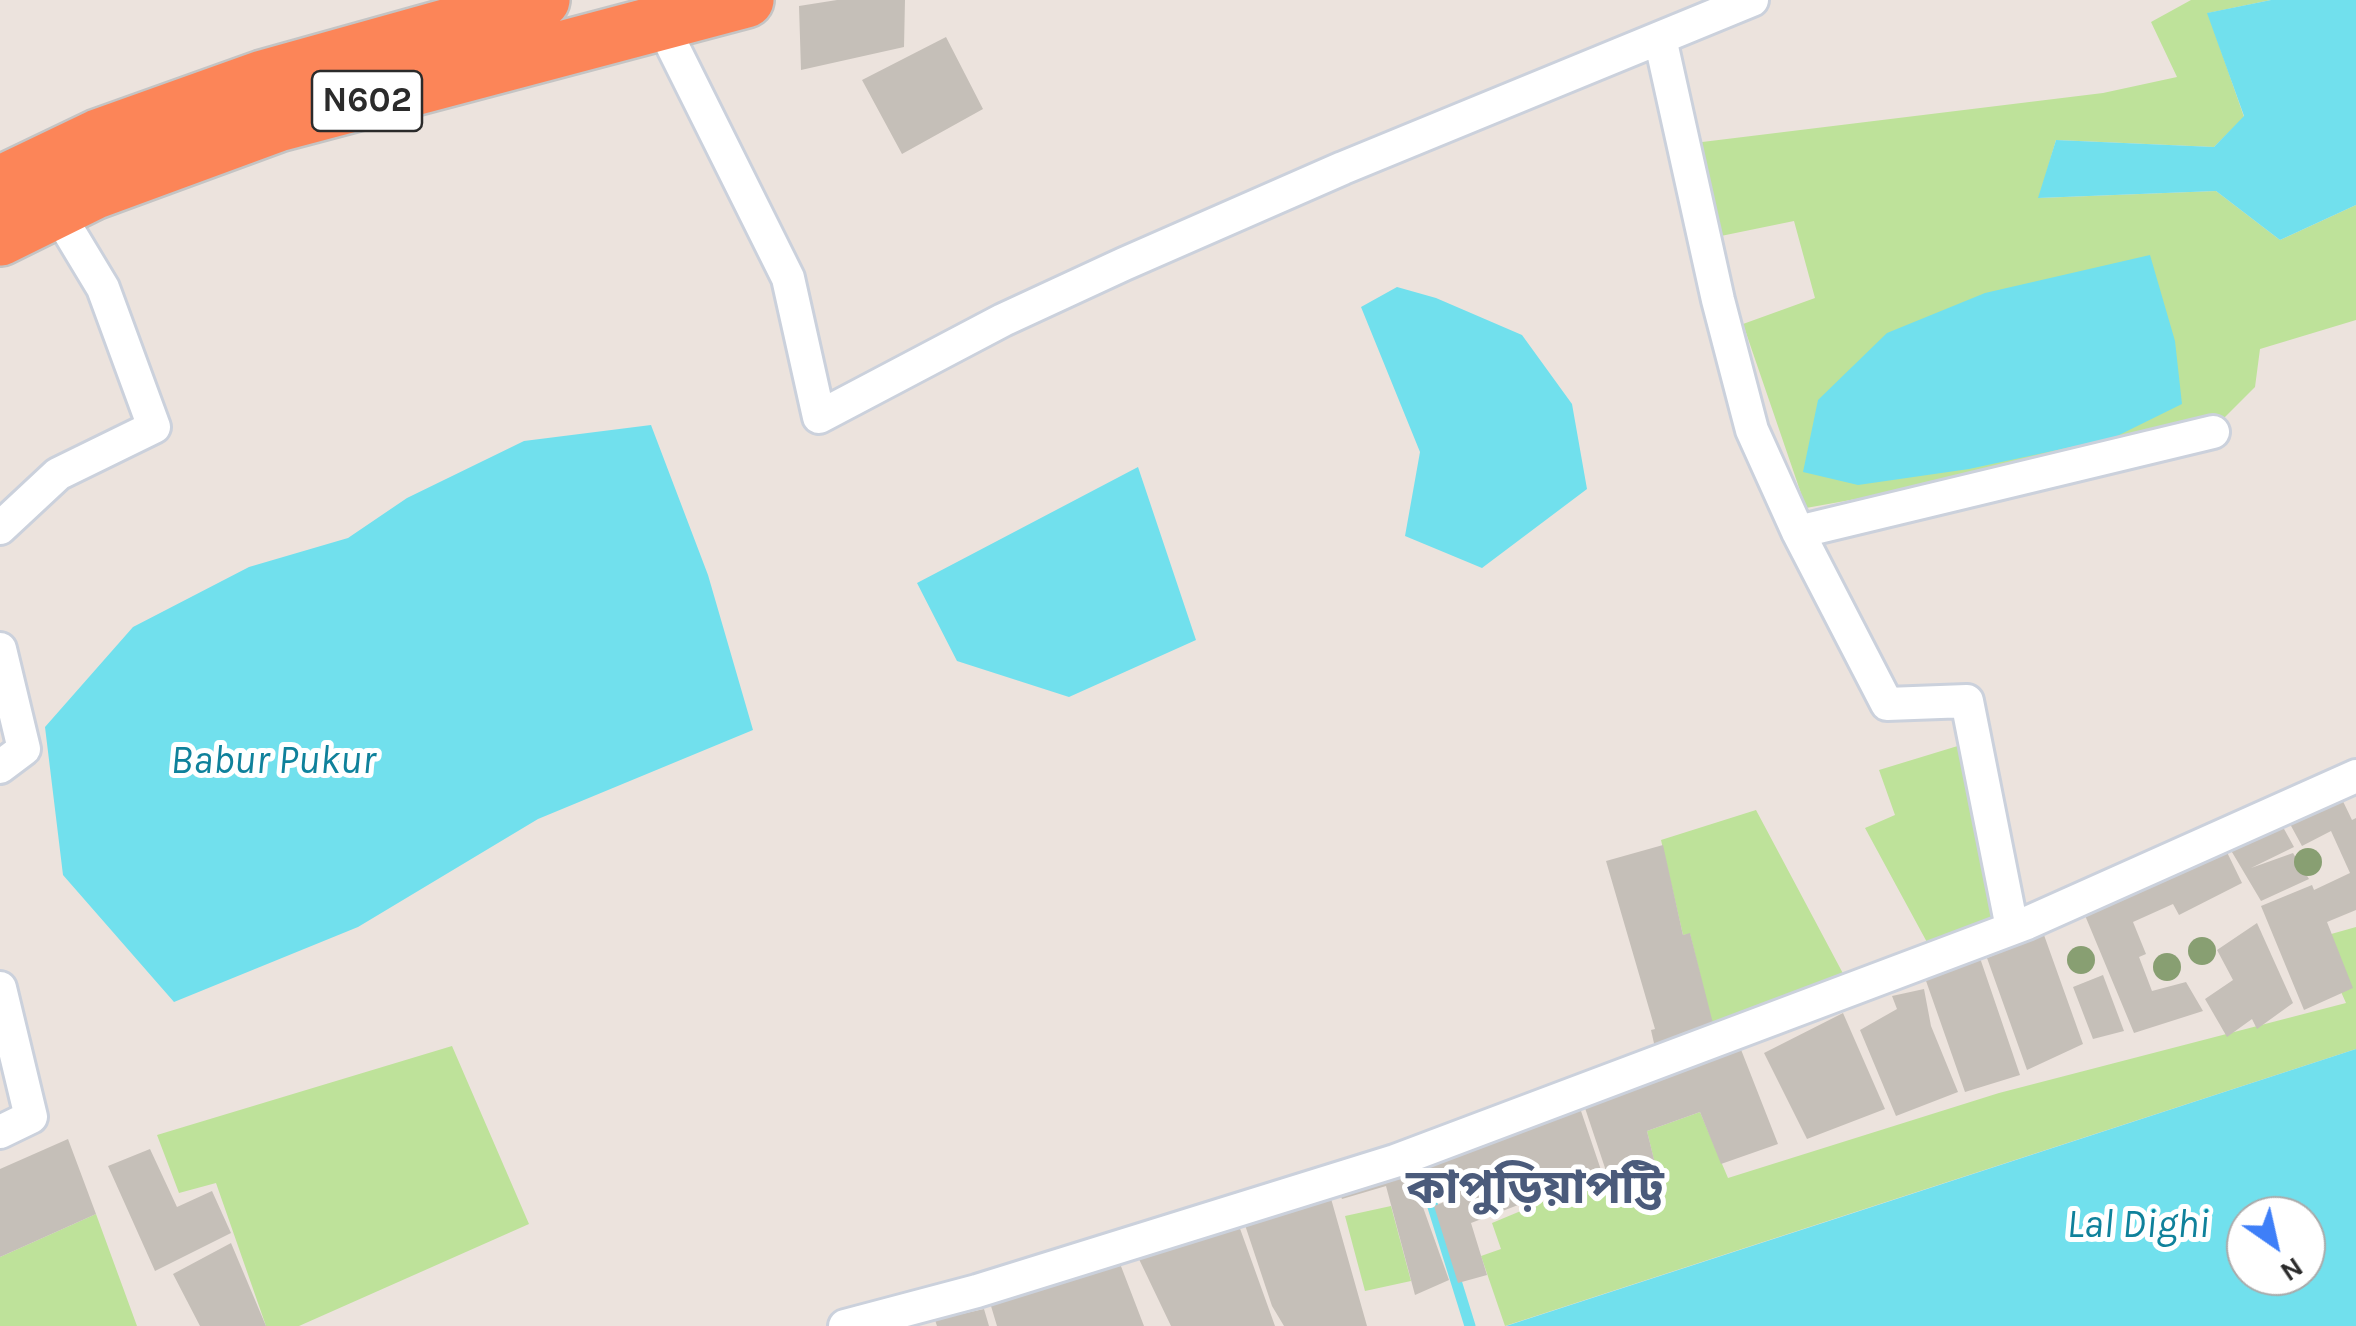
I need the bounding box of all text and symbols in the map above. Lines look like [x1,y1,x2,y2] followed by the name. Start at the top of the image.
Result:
[312,71,422,131] road number: N602
[170,738,376,786] water label: Babur Pukur
[1406,1160,1664,1218] district label: কাপুড়িয়াপট্টি
[2226,1196,2326,1296] north arrow
[2066,1202,2210,1250] water label: Lal Dighi
[2274,1250,2309,1289] text: N

